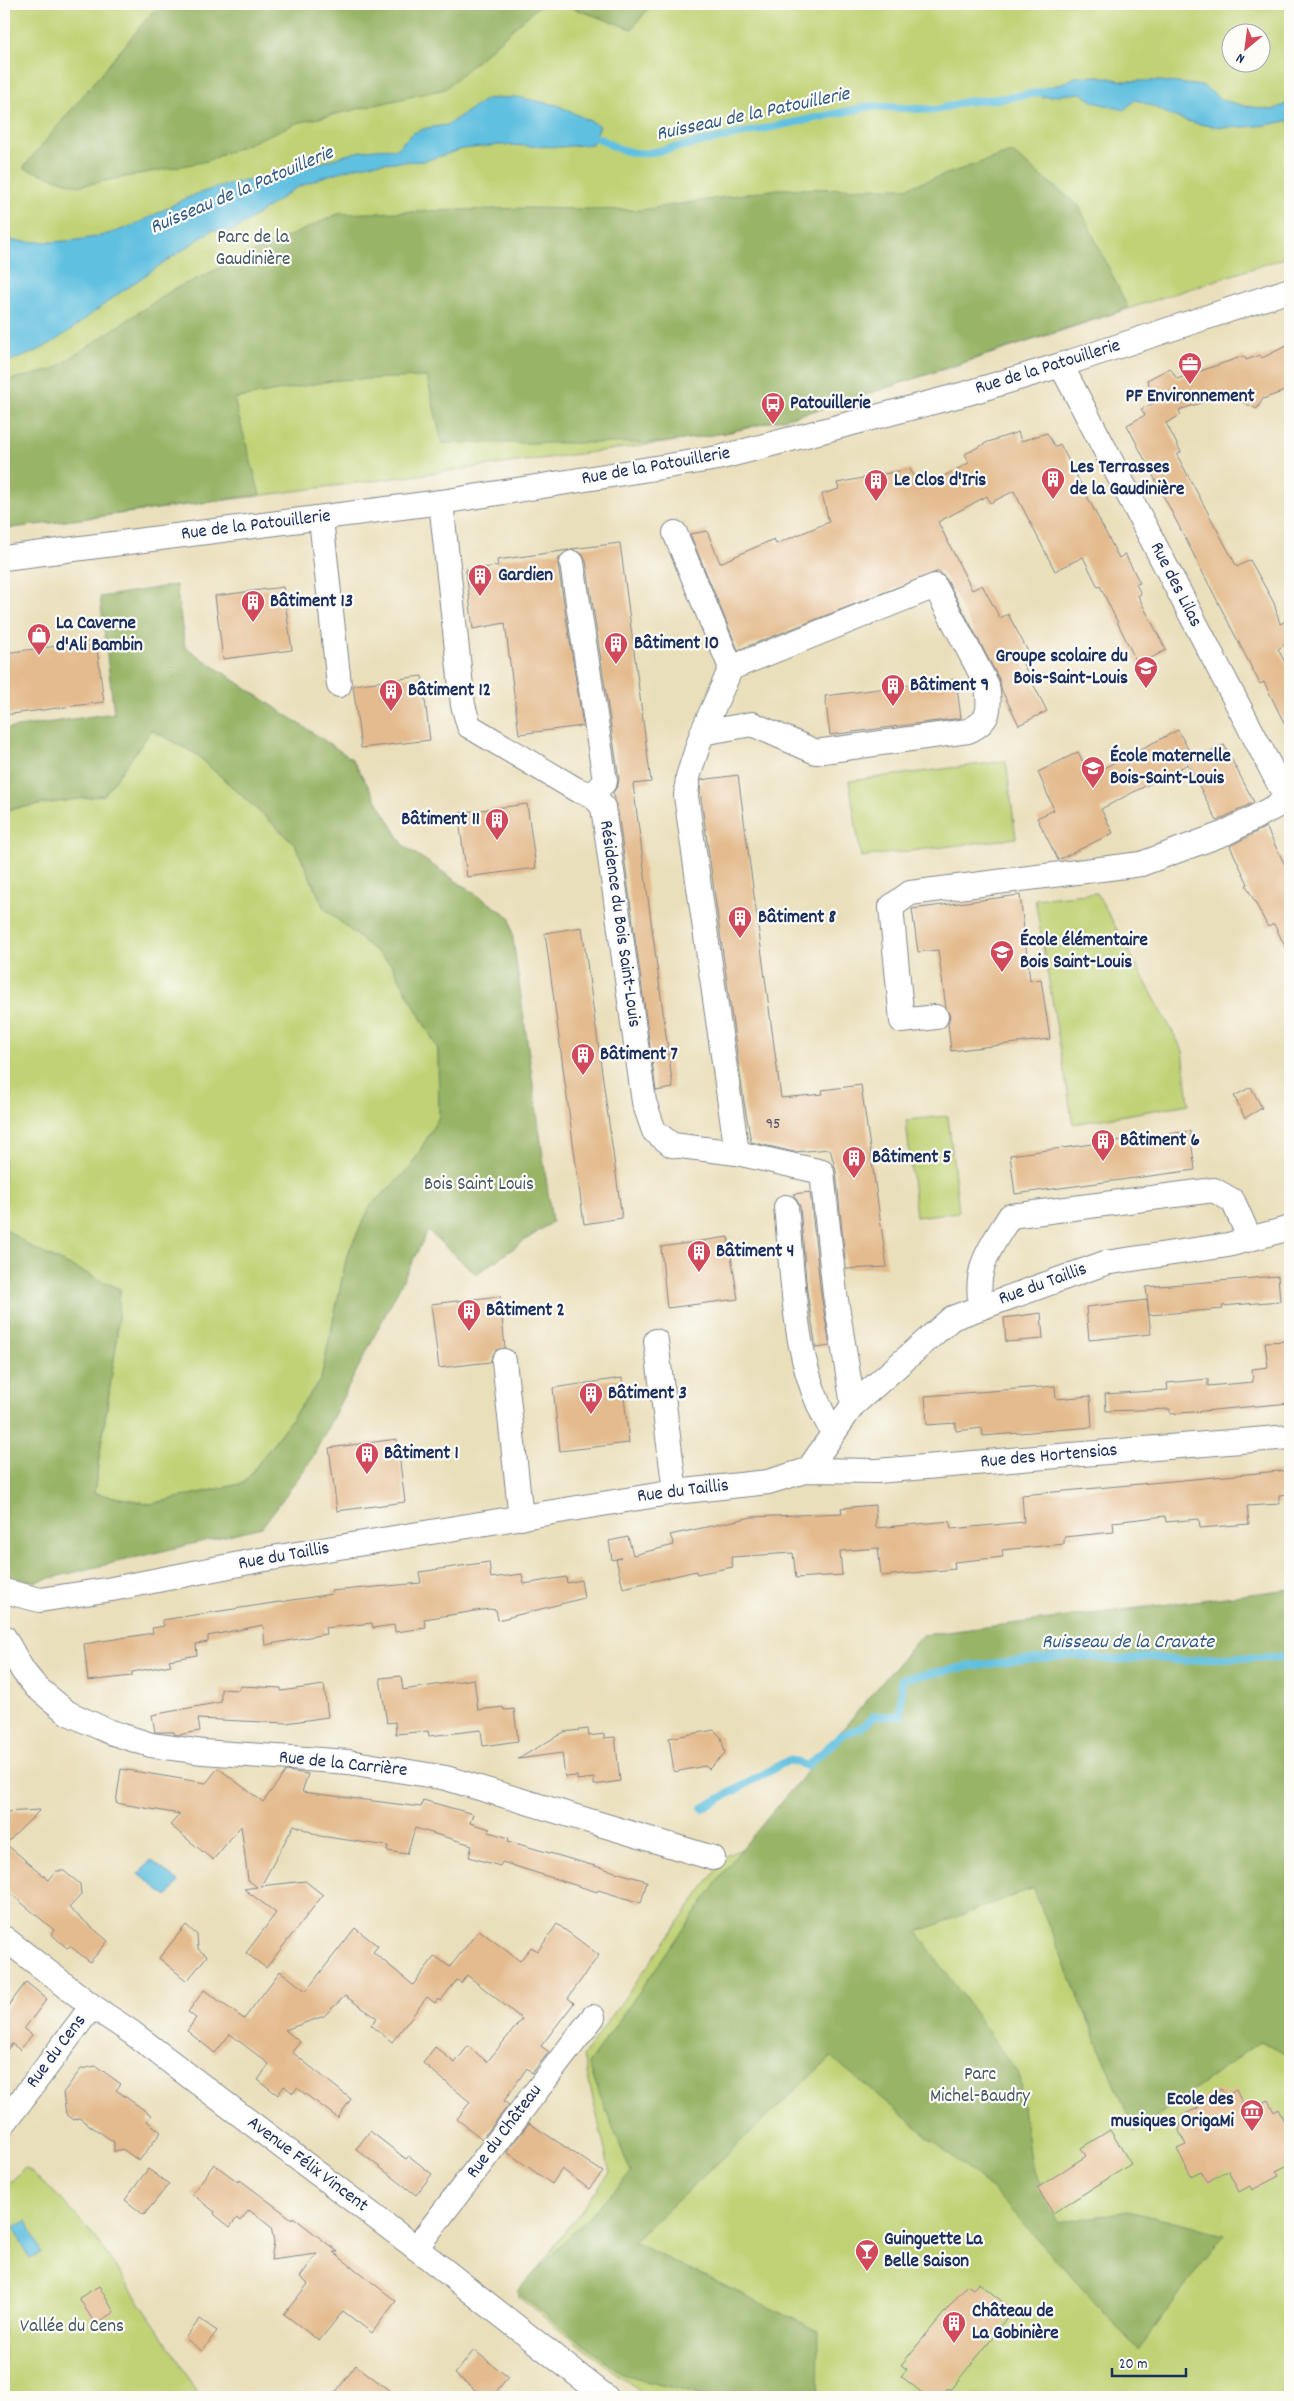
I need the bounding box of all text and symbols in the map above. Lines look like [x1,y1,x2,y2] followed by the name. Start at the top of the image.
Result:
[1222,22,1272,72] north arrow
[1233,47,1249,68] text: N
[654,81,853,149] water label: Ruisseau de la Patouillerie
[146,139,339,242] water label: Ruisseau de la Patouillerie
[216,225,290,274] park label: Parc de la Gaudinière
[972,333,1124,403] street label: Rue de la Patouillerie
[1177,351,1203,385] office icon: PF Environnement
[1126,384,1254,411] place label: PF Environnement
[760,391,786,425] bus stop icon: Patouillerie
[790,391,871,418] place label: Patouillerie
[580,441,732,493] street label: Rue de la Patouillerie
[1070,455,1184,504] place label: Les Terrasses de la Gaudinière
[1040,466,1066,500] building icon: Les Terrasses de la Gaudinière
[863,468,889,502] building icon: Le Clos d'Iris
[894,468,986,495] place label: Le Clos d'Iris
[180,503,332,549] street label: Rue de la Patouillerie
[1142,538,1208,632] street label: Rue des Lilas
[467,563,493,597] building icon: Gardien
[498,563,553,590] place label: Gardien
[240,589,266,623] building icon: Bâtiment 13
[270,589,353,616] place label: Bâtiment 13
[56,611,143,660] place label: La Caverne d'Ali Bambin
[26,622,52,656] shop icon: La Caverne d'Ali Bambin
[603,631,629,665] building icon: Bâtiment 10
[634,631,719,658] place label: Bâtiment 10
[995,644,1128,693] place label: Groupe scolaire du Bois-Saint-Louis
[1133,655,1159,689] school or university icon: Groupe scolaire du Bois-Saint-Louis
[880,673,906,707] building icon: Bâtiment 9
[910,673,989,700] place label: Bâtiment 9
[378,678,404,712] building icon: Bâtiment 12
[408,678,491,705] place label: Bâtiment 12
[1110,744,1231,793] place label: École maternelle Bois-Saint-Louis
[1080,755,1106,789] school or university icon: École maternelle Bois-Saint-Louis
[401,807,480,834] place label: Bâtiment 11
[484,807,510,841] building icon: Bâtiment 11
[591,819,647,1029] street label: Résidence du Bois Saint-Louis
[727,905,753,939] building icon: Bâtiment 8
[758,905,837,932] place label: Bâtiment 8
[1020,928,1148,977] place label: École élémentaire Bois Saint-Louis
[989,939,1015,973] school or university icon: École élémentaire Bois Saint-Louis
[570,1042,596,1076] building icon: Bâtiment 7
[600,1042,678,1069] place label: Bâtiment 7
[766,1113,780,1136] house number: 95
[1090,1128,1116,1162] building icon: Bâtiment 6
[1120,1128,1200,1155] place label: Bâtiment 6
[841,1145,867,1179] building icon: Bâtiment 5
[872,1145,952,1172] place label: Bâtiment 5
[424,1172,534,1199] park label: Bois Saint Louis
[686,1239,712,1273] building icon: Bâtiment 4
[716,1239,794,1266] place label: Bâtiment 4
[995,1257,1091,1313] street label: Rue du Taillis
[456,1298,482,1332] building icon: Bâtiment 2
[486,1298,565,1325] place label: Bâtiment 2
[578,1381,604,1415] building icon: Bâtiment 3
[608,1381,687,1408] place label: Bâtiment 3
[979,1438,1119,1476] street label: Rue des Hortensias
[354,1441,380,1475] building icon: Bâtiment 1
[384,1441,459,1468] place label: Bâtiment 1
[636,1473,730,1511] street label: Rue du Taillis
[236,1536,332,1578] street label: Rue du Taillis
[1042,1629,1215,1657] water label: Ruisseau de la Cravate
[277,1745,409,1785] street label: Rue de la Carrière
[20,2009,94,2095] street label: Rue du Cens
[930,2062,1030,2111] park label: Parc Michel-Baudry
[461,2079,549,2185] street label: Rue du Château
[1111,2087,1235,2136] place label: Ecole des musiques OrigaMi
[1239,2098,1265,2132] museum icon: Ecole des musiques OrigaMi
[241,2110,373,2220] street label: Avenue Félix Vincent
[884,2227,983,2276] place label: Guinguette La Belle Saison
[854,2238,880,2272] bar icon: Guinguette La Belle Saison
[972,2299,1059,2348] place label: Château de La Gobinière
[941,2310,967,2344] building icon: Château de La Gobinière
[20,2314,124,2341] park label: Vallée du Cens
[1112,2346,1185,2378] scale bar
[1119,2354,1147,2376] text: 20 m

